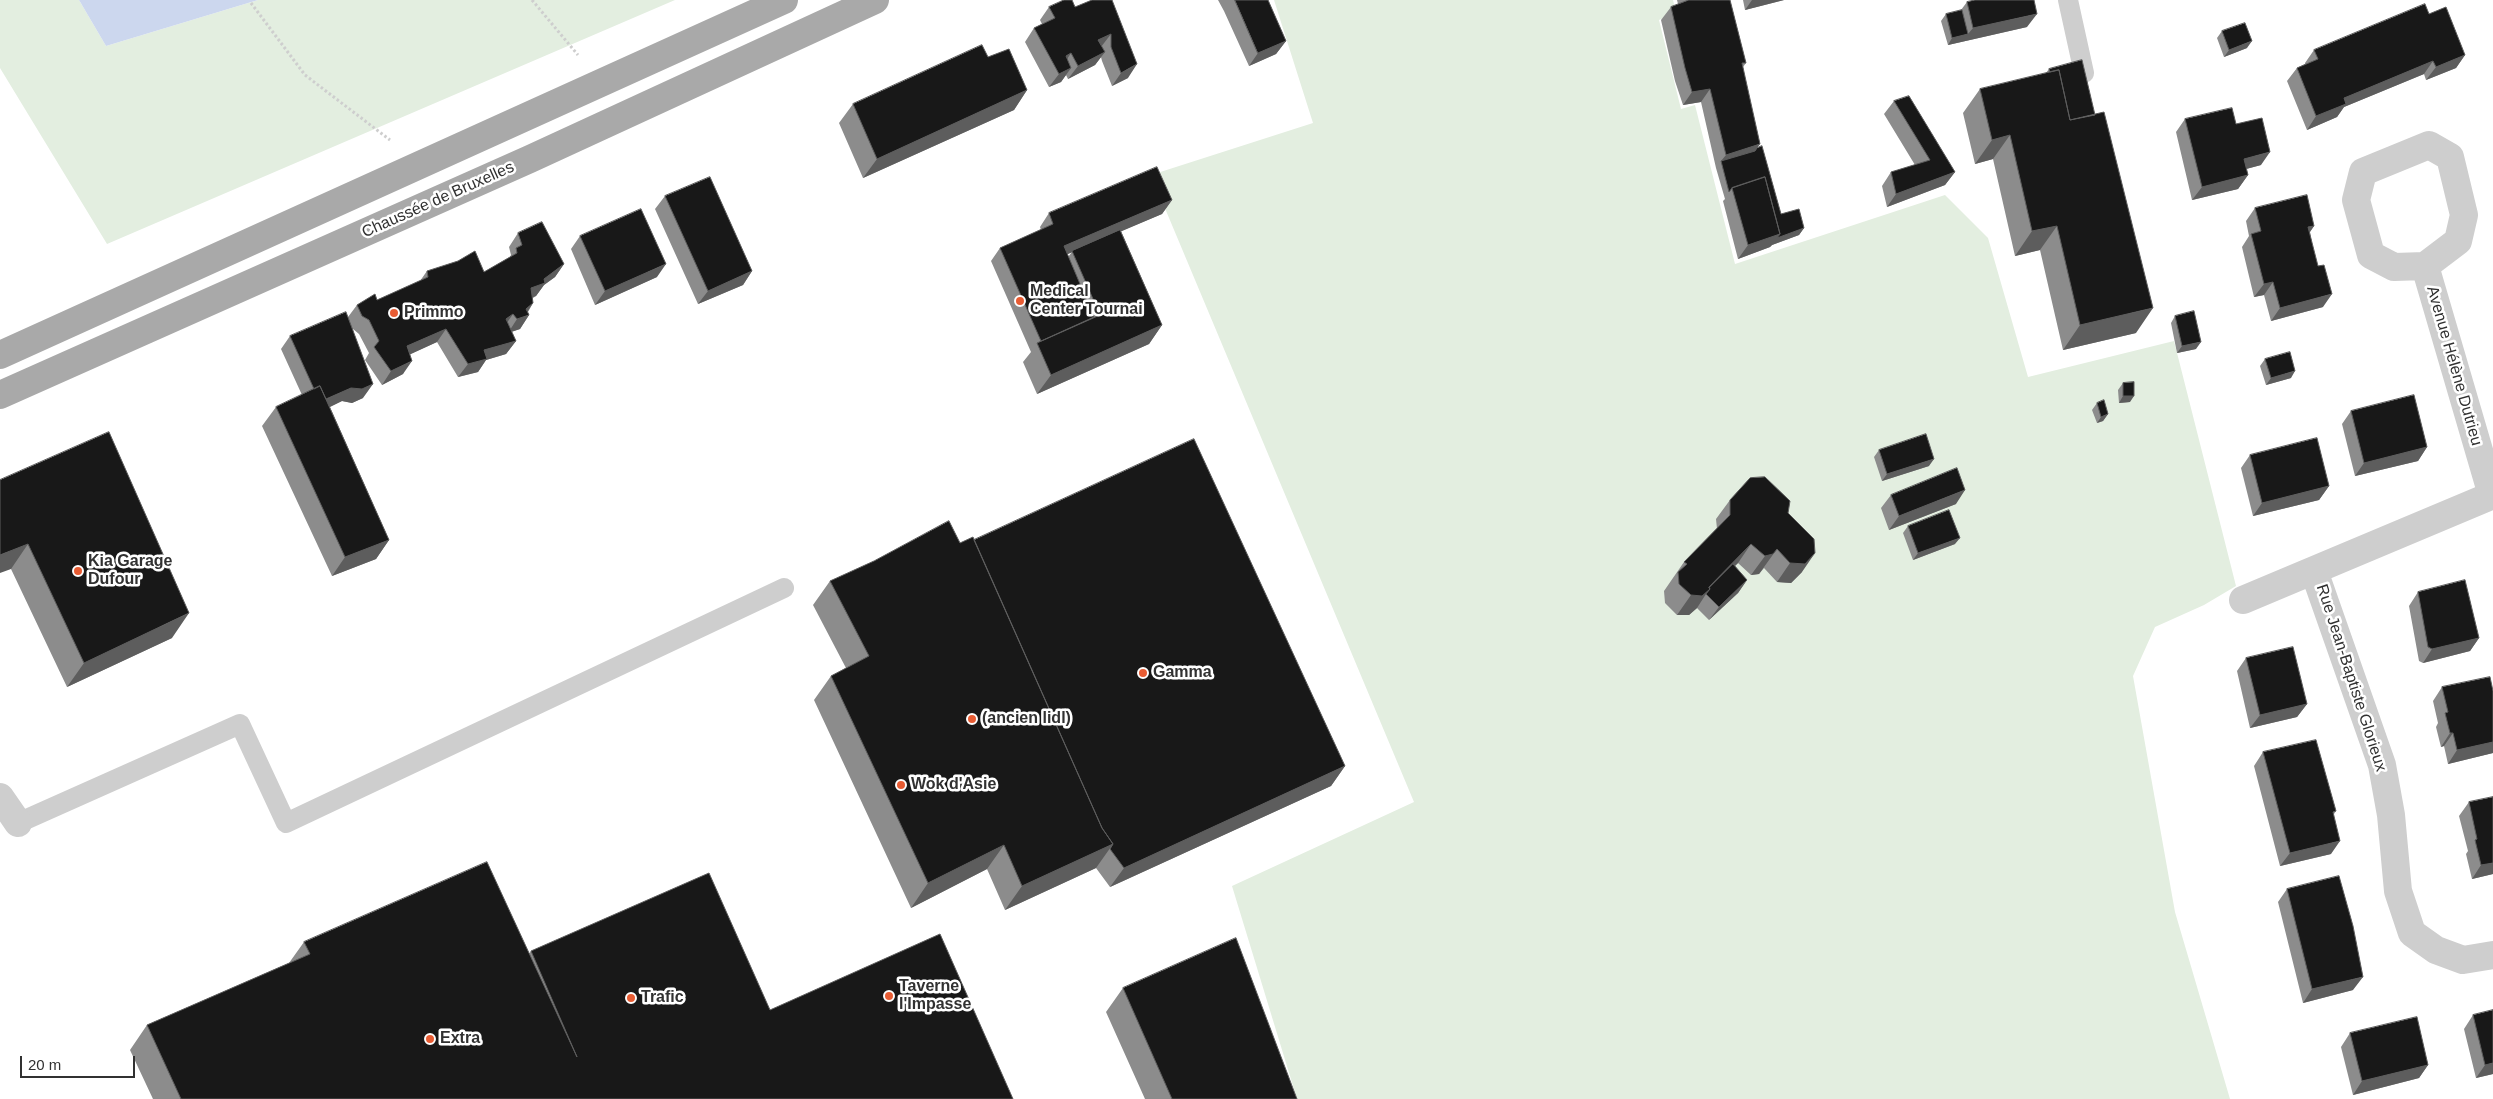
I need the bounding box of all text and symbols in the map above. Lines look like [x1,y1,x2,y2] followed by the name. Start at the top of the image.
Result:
[359,158,517,242] street label: Chaussée de Bruxelles
[1030,282,1143,320] place label: Medical Center Tournai
[2422,284,2486,448] street label: Avenue Hélène Dutrieu
[1014,295,1026,307] marker: Medical Center Tournai
[404,303,464,323] place label: Primmo
[388,307,400,319] marker: Primmo
[88,552,172,590] place label: Kia Garage Dufour
[72,565,84,577] marker: Kia Garage Dufour
[2312,582,2390,774] street label: Rue Jean-Baptiste Glorieux
[1153,663,1212,683] place label: Gamma
[1137,667,1149,679] marker: Gamma
[982,709,1071,729] place label: (ancien lidl)
[966,713,978,725] marker: (ancien lidl)
[911,775,996,795] place label: Wok d'Asie
[895,779,907,791] marker: Wok d'Asie
[899,977,971,1015] place label: Taverne l'Impasse
[641,988,684,1008] place label: Trafic
[883,990,895,1002] marker: Taverne l'Impasse
[625,992,637,1004] marker: Trafic
[440,1029,480,1049] place label: Extra
[424,1033,436,1045] marker: Extra
[22,1046,138,1078] scale bar
[28,1056,61,1073] text: 20 m

